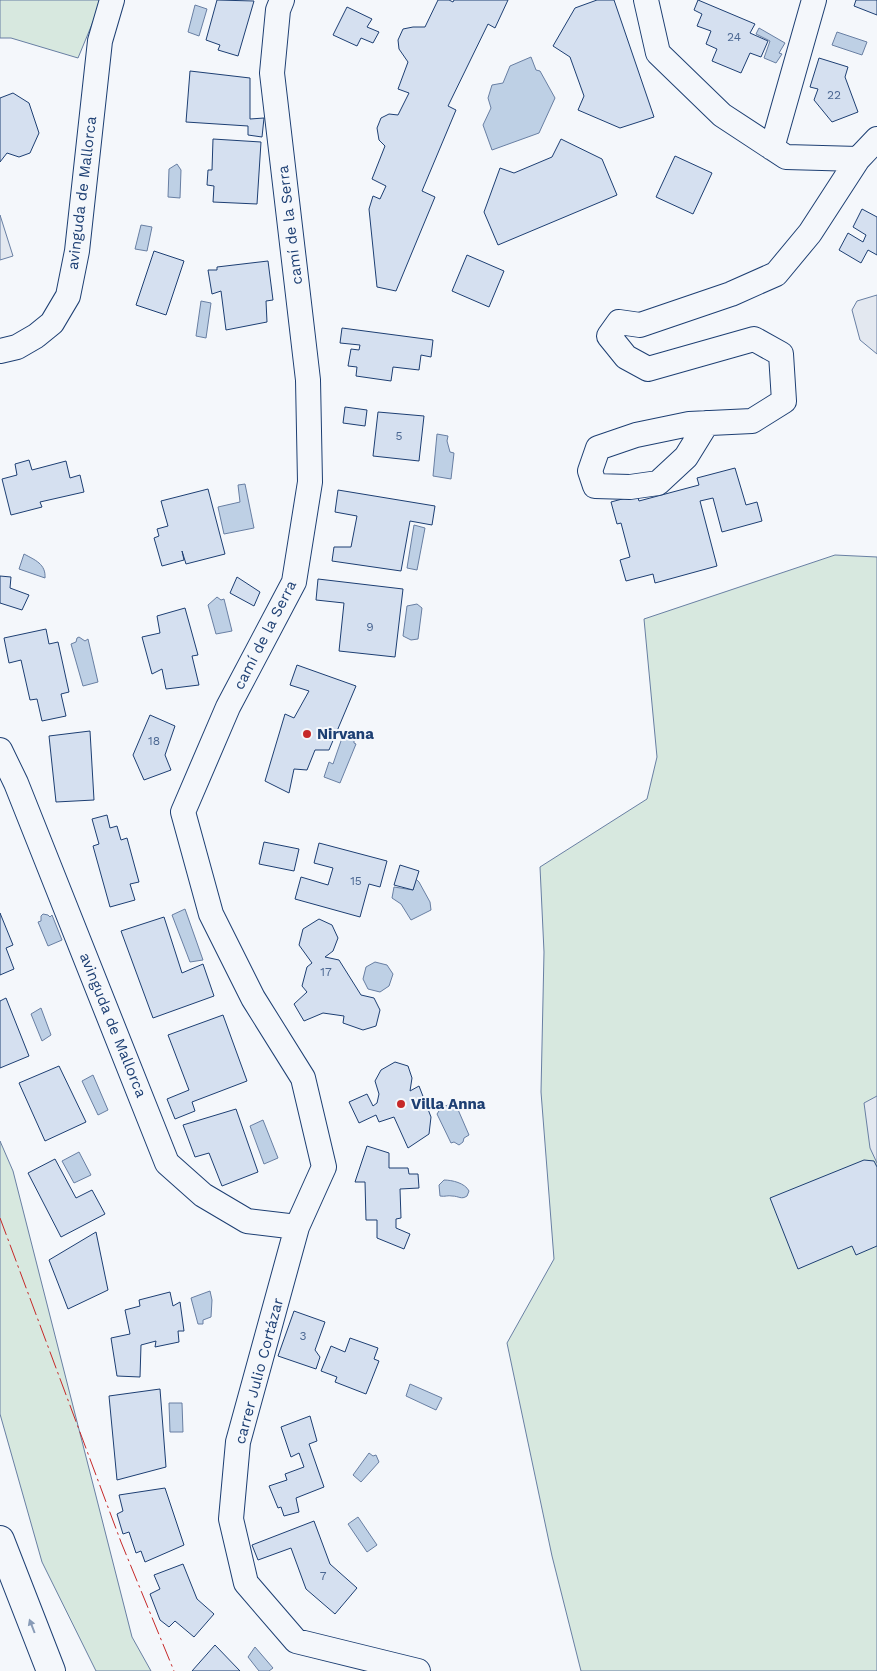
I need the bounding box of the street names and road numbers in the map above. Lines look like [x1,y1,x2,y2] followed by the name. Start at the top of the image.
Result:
[64,115,100,271] street label: avinguda de Mallorca
[274,164,306,286] street label: camí de la Serra
[230,577,301,693] street label: camí de la Serra
[76,950,150,1100] street label: avinguda de Mallorca
[231,1296,287,1446] street label: carrer Julio Cortázar

